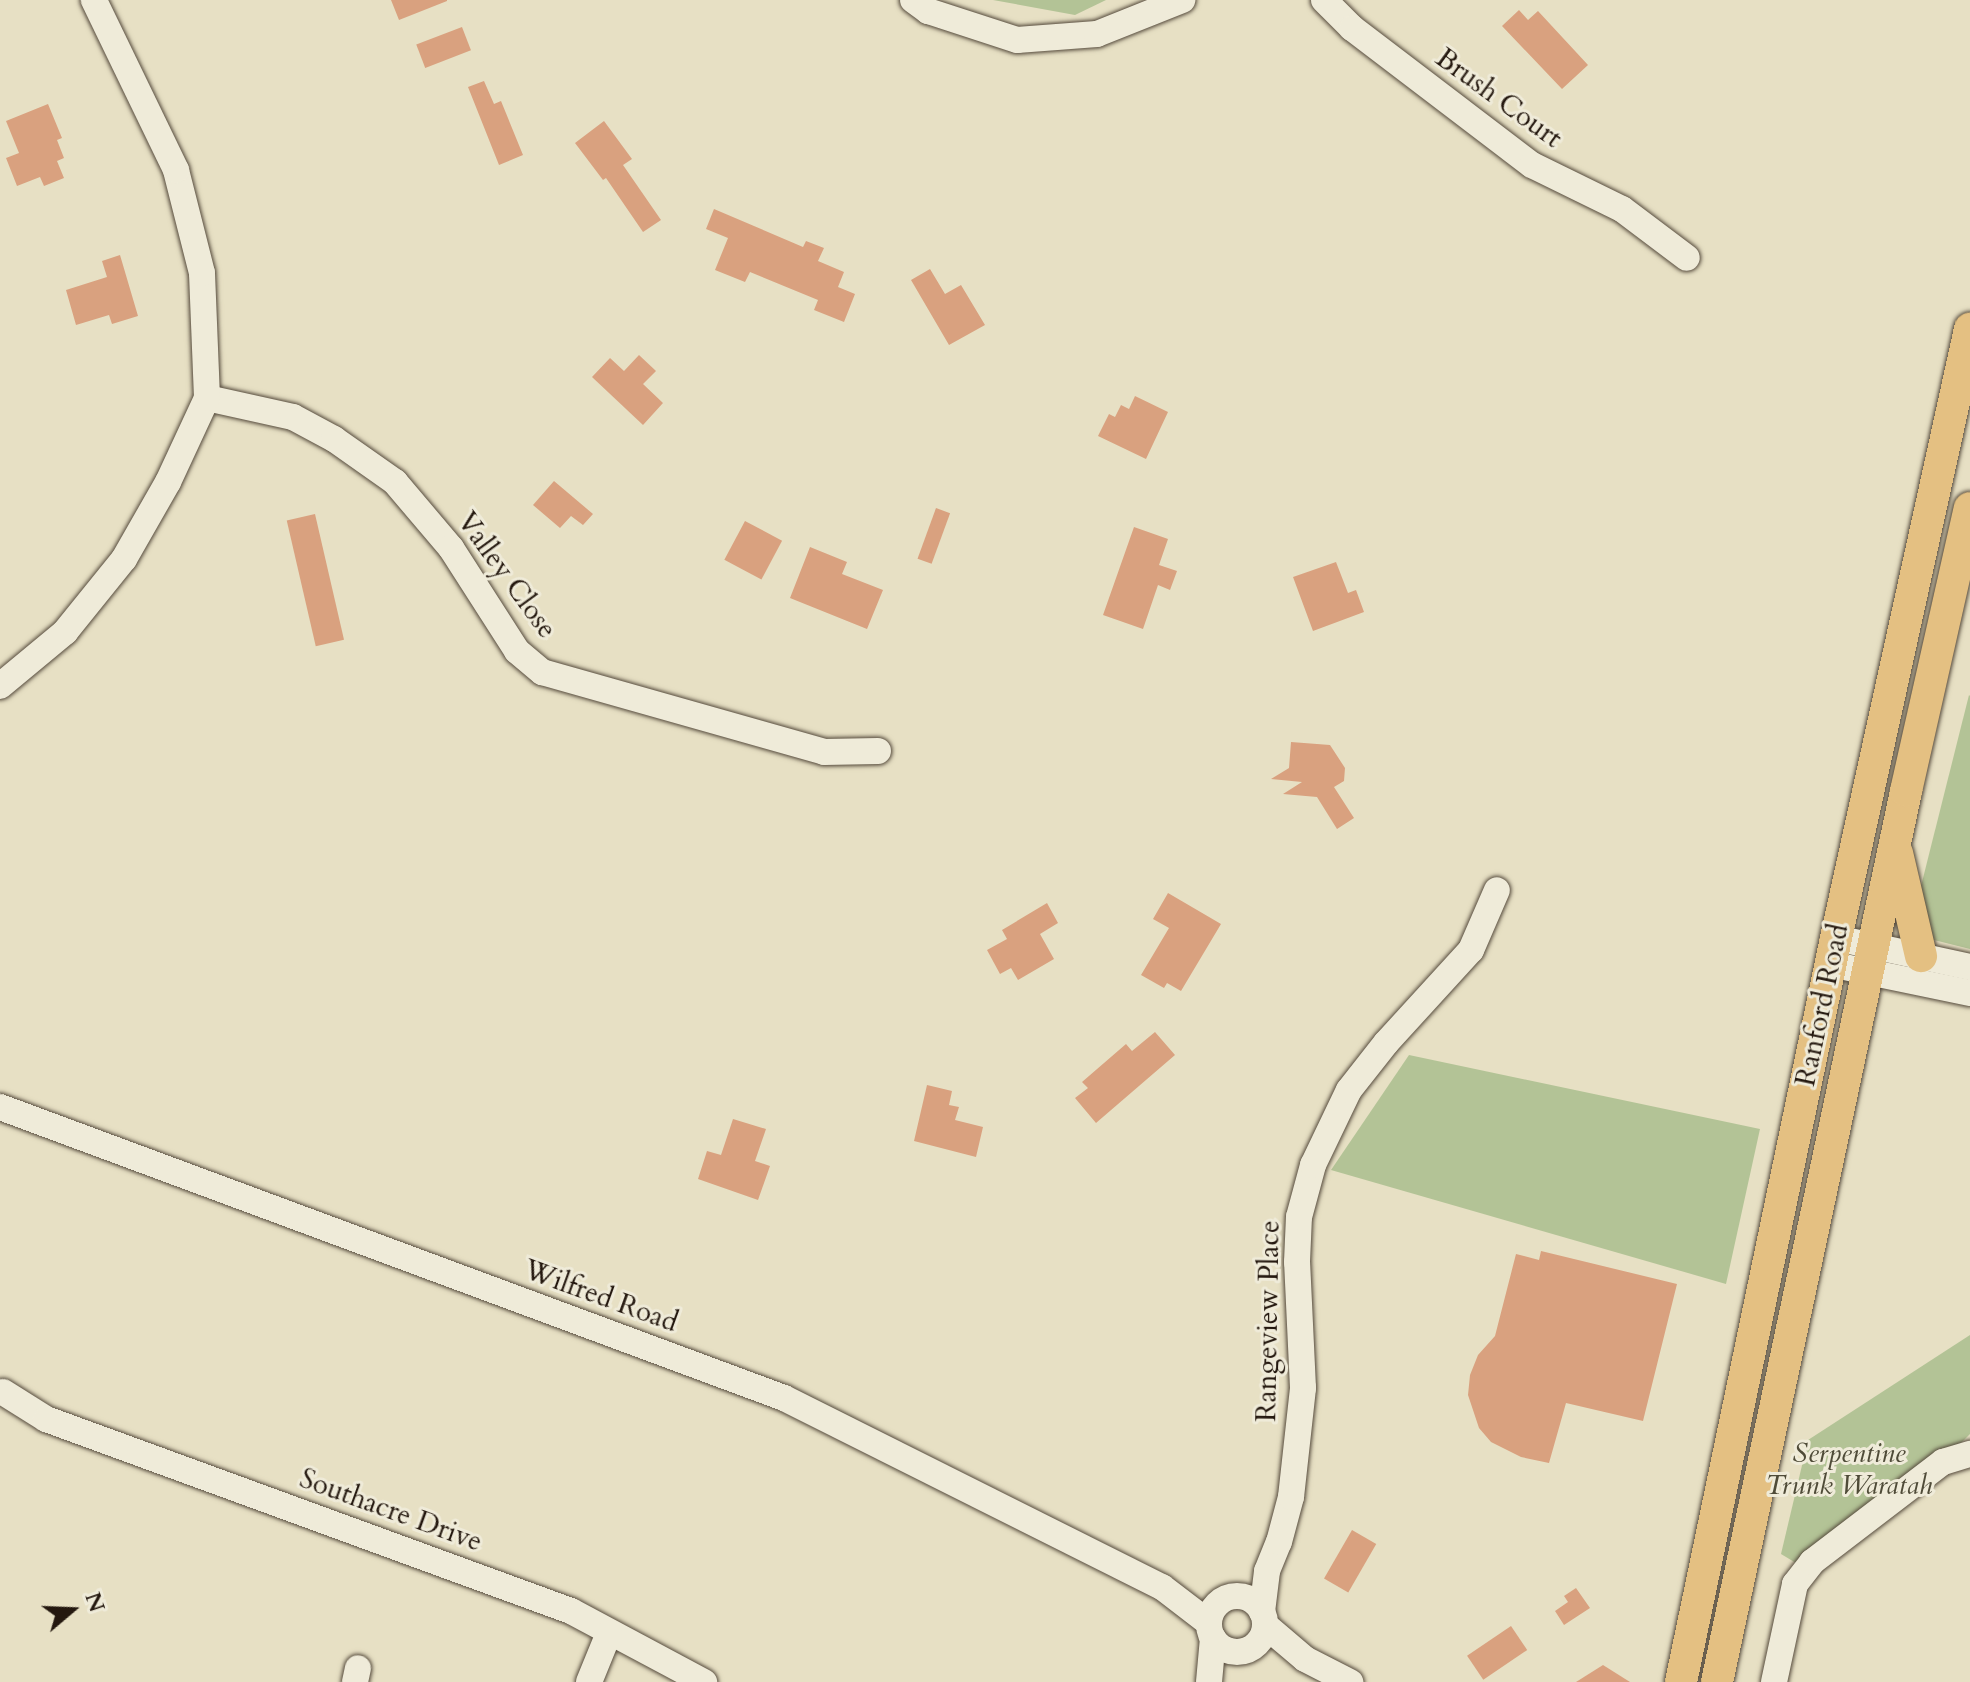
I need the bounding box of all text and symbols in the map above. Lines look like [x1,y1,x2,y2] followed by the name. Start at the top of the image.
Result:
[1429,41,1569,155] street label: Brush Court
[450,505,564,645] street label: Valley Close
[1788,921,1856,1089] street label: Ranford Road
[1249,1220,1287,1422] street label: Rangeview Place
[519,1253,683,1339] street label: Wilfred Road
[1766,1436,1932,1502] park label: Serpentine Trunk Waratah
[295,1461,487,1559] street label: Southacre Drive
[32,1570,112,1650] north arrow
[77,1588,112,1616] text: N

